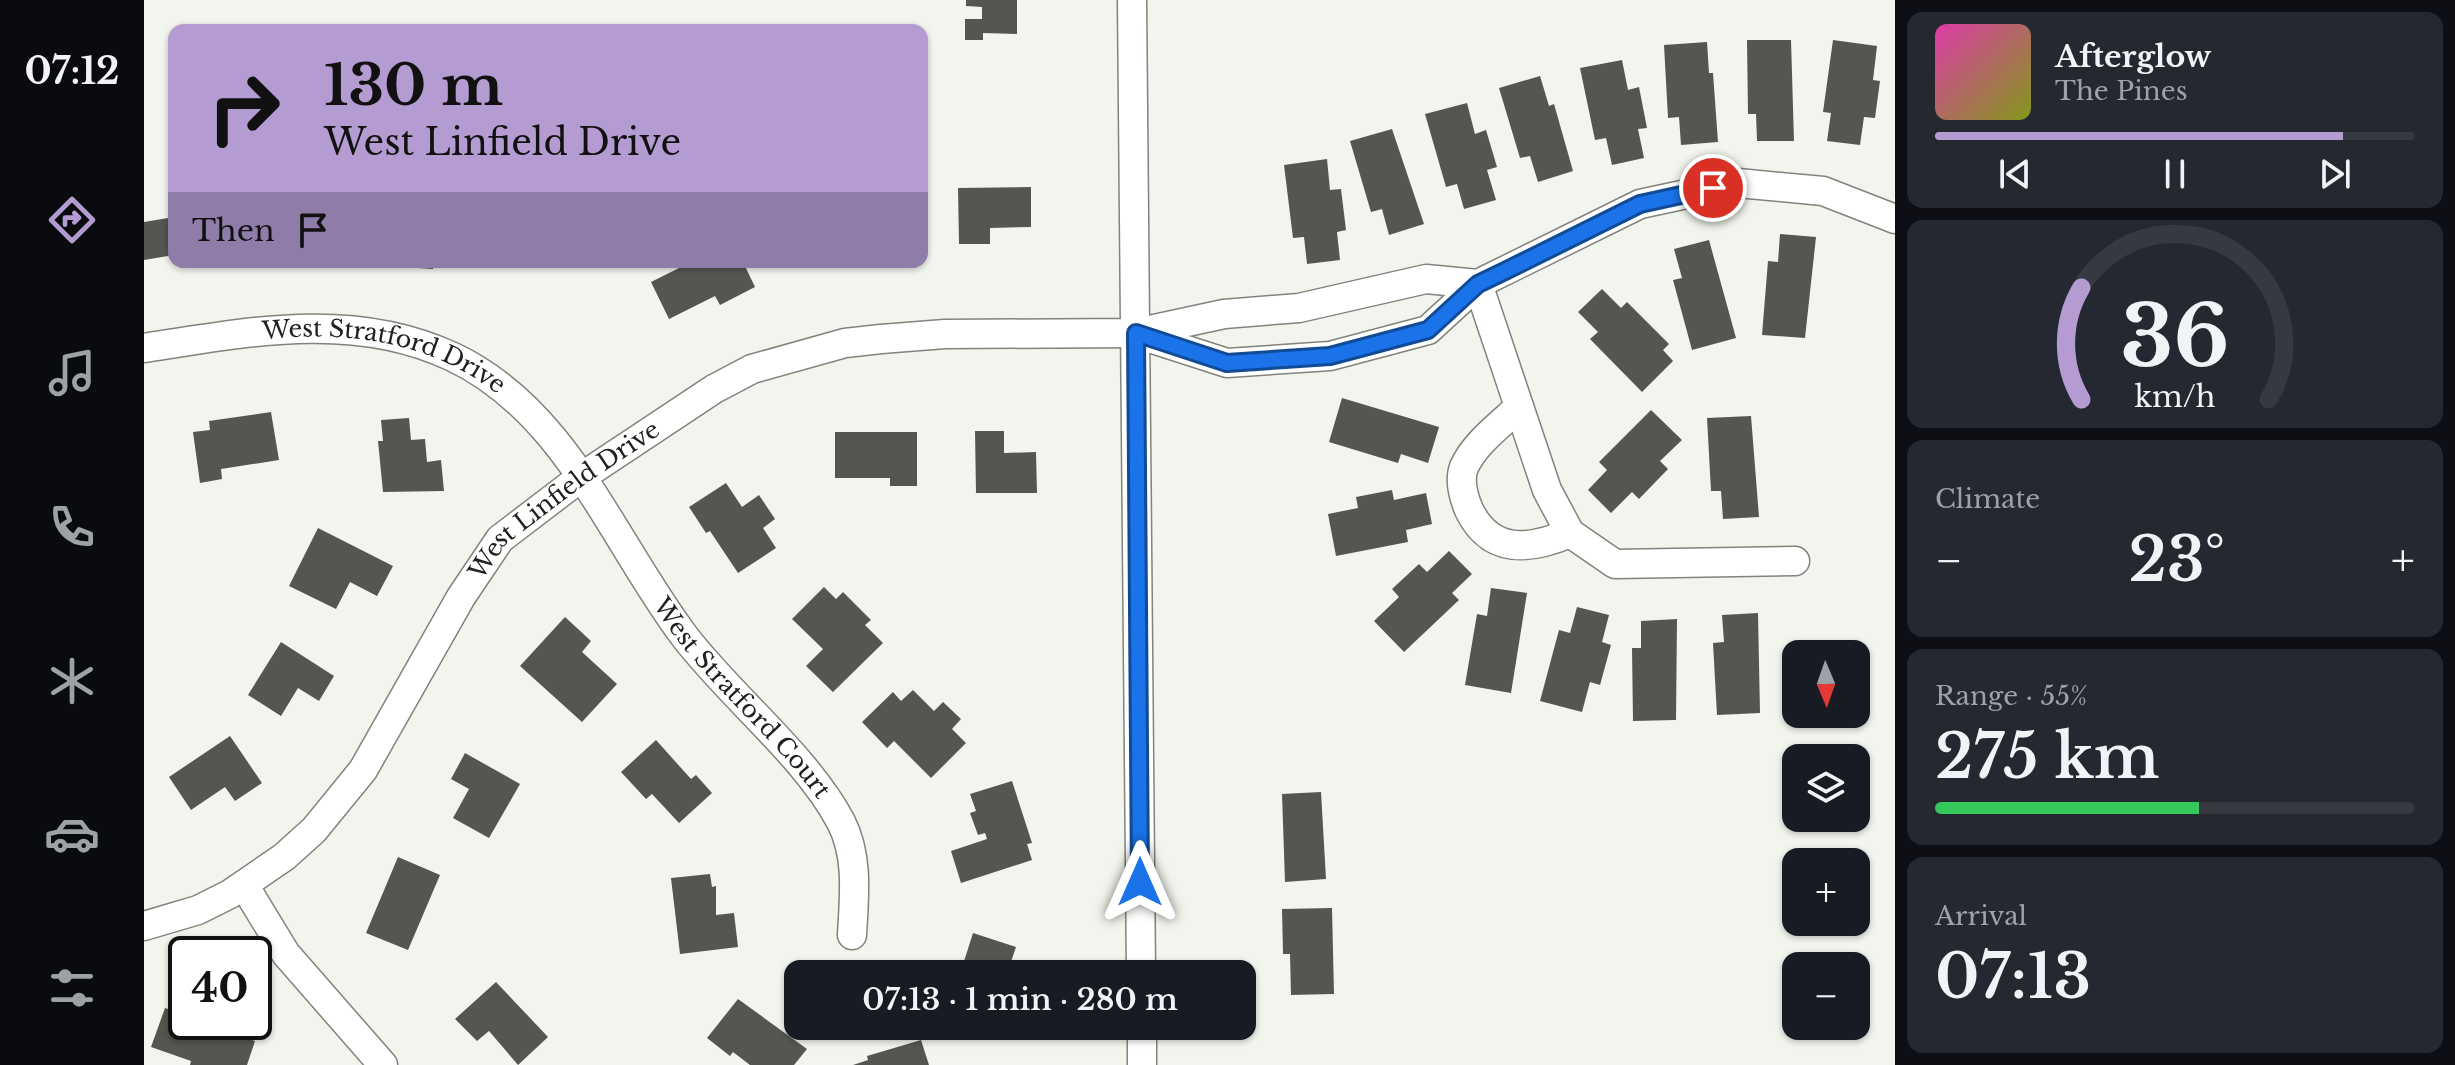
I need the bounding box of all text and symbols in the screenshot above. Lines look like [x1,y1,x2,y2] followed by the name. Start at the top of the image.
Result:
[2055,38,2211,75] text: Afterglow
[24,49,120,94] text: 07:12
[324,51,503,120] text: 130 m
[192,56,296,160] icon: right
[2055,75,2187,107] text: The Pines
[324,120,681,165] text: West Linfield Drive
[1993,152,2037,196] icon: previous
[2153,152,2197,196] icon: pause
[2313,152,2357,196] icon: next
[1679,154,1747,222] pin
[1691,166,1735,210] icon: arrive
[44,192,100,248] icon: directions
[291,208,335,252] icon: arrive
[192,212,275,249] text: Then
[2120,285,2230,388] text: 36
[260,314,512,399] street label: West Stratford Drive
[44,345,100,401] icon: music
[2134,379,2216,415] text: km/h
[462,414,665,585] street label: West Linfield Drive
[1935,483,2040,515] text: Climate
[44,499,100,555] icon: phone
[2129,523,2225,597] text: 23°
[1935,533,1963,588] text: −
[2391,533,2415,588] text: +
[647,591,837,804] street label: West Stratford Court
[1782,640,1870,728] north arrow
[1782,640,1870,1040] map controls
[44,653,100,709] icon: climate
[1935,680,2087,712] text: Range · 55%
[1935,720,2160,794] text: 275 km
[1782,744,1870,832] button: layers
[44,806,100,862] icon: car
[1098,840,1182,924] position arrow
[1782,848,1870,936] button: +
[1935,900,2027,932] text: Arrival
[168,936,272,1040] speed limit sign: 40
[1935,940,2091,1014] text: 07:13
[1782,952,1870,1040] button: −
[44,960,100,1016] icon: filters
[862,981,1178,1018] text: 07:13 · 1 min · 280 m

